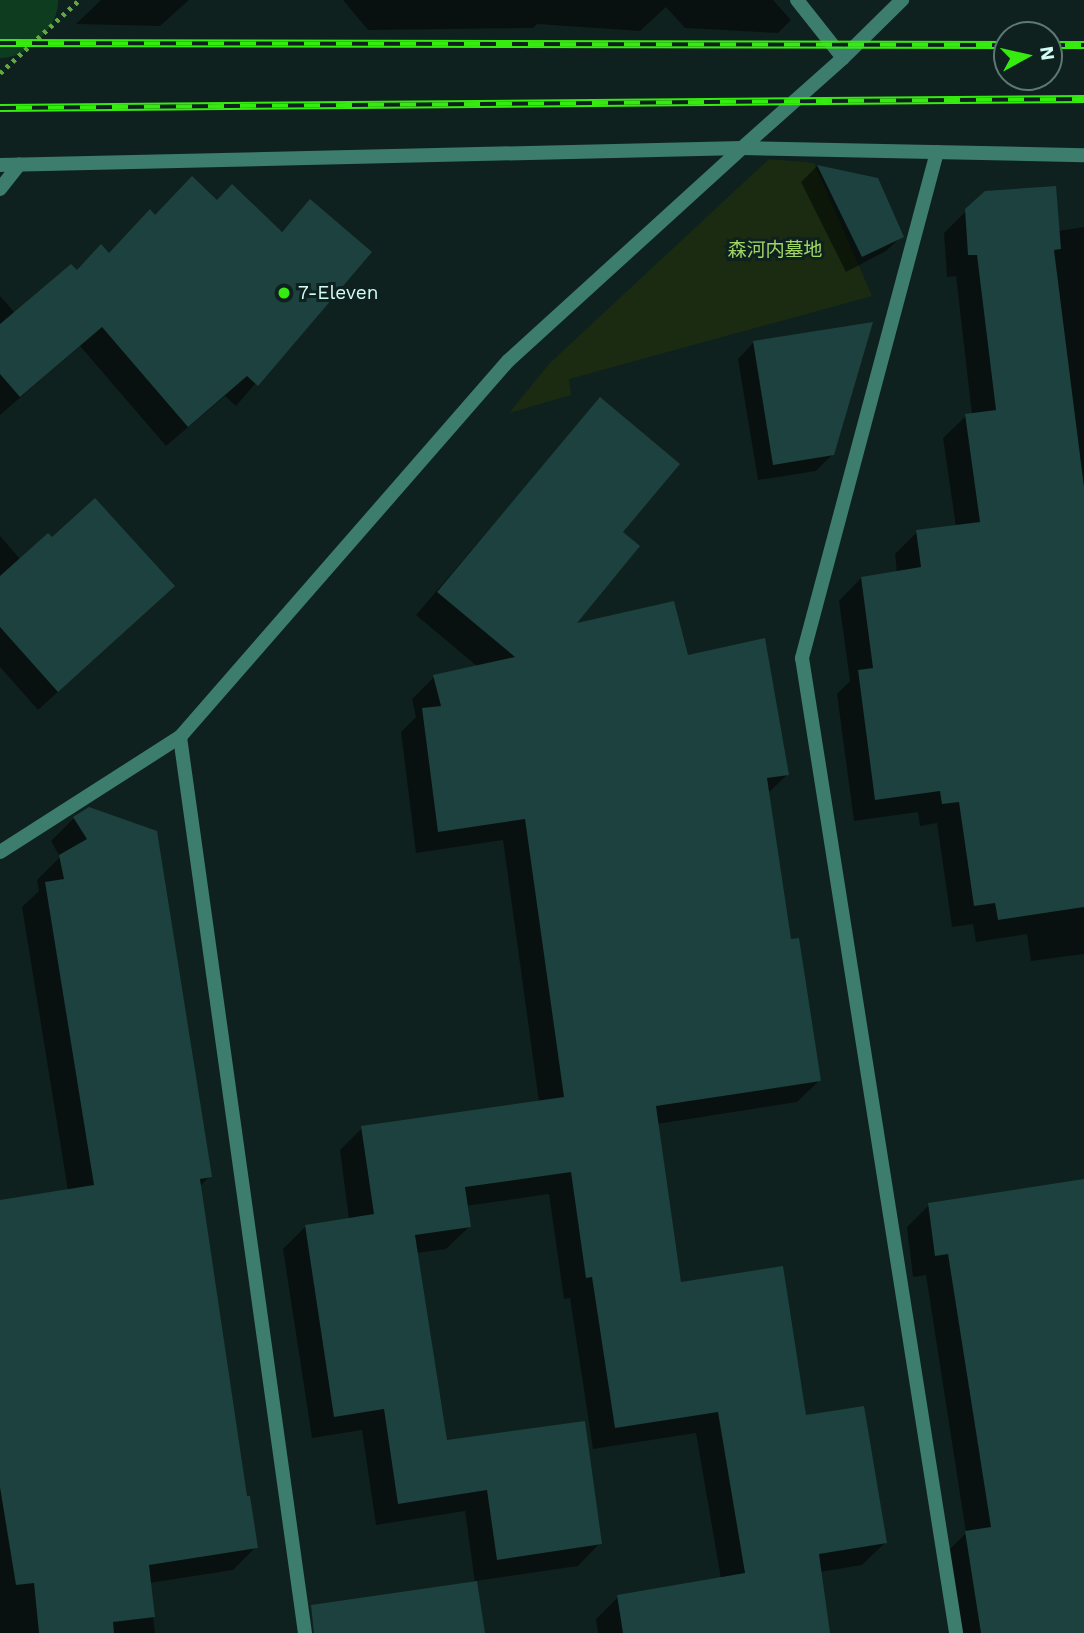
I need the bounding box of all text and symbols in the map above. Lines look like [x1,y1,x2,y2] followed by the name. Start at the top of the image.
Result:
[993,21,1063,91] north arrow
[1035,45,1060,62] text: N
[728,239,822,261] park label: 森河内墓地
[298,282,379,304] place label: 7-Eleven
[276,285,292,301] marker: 7-Eleven

